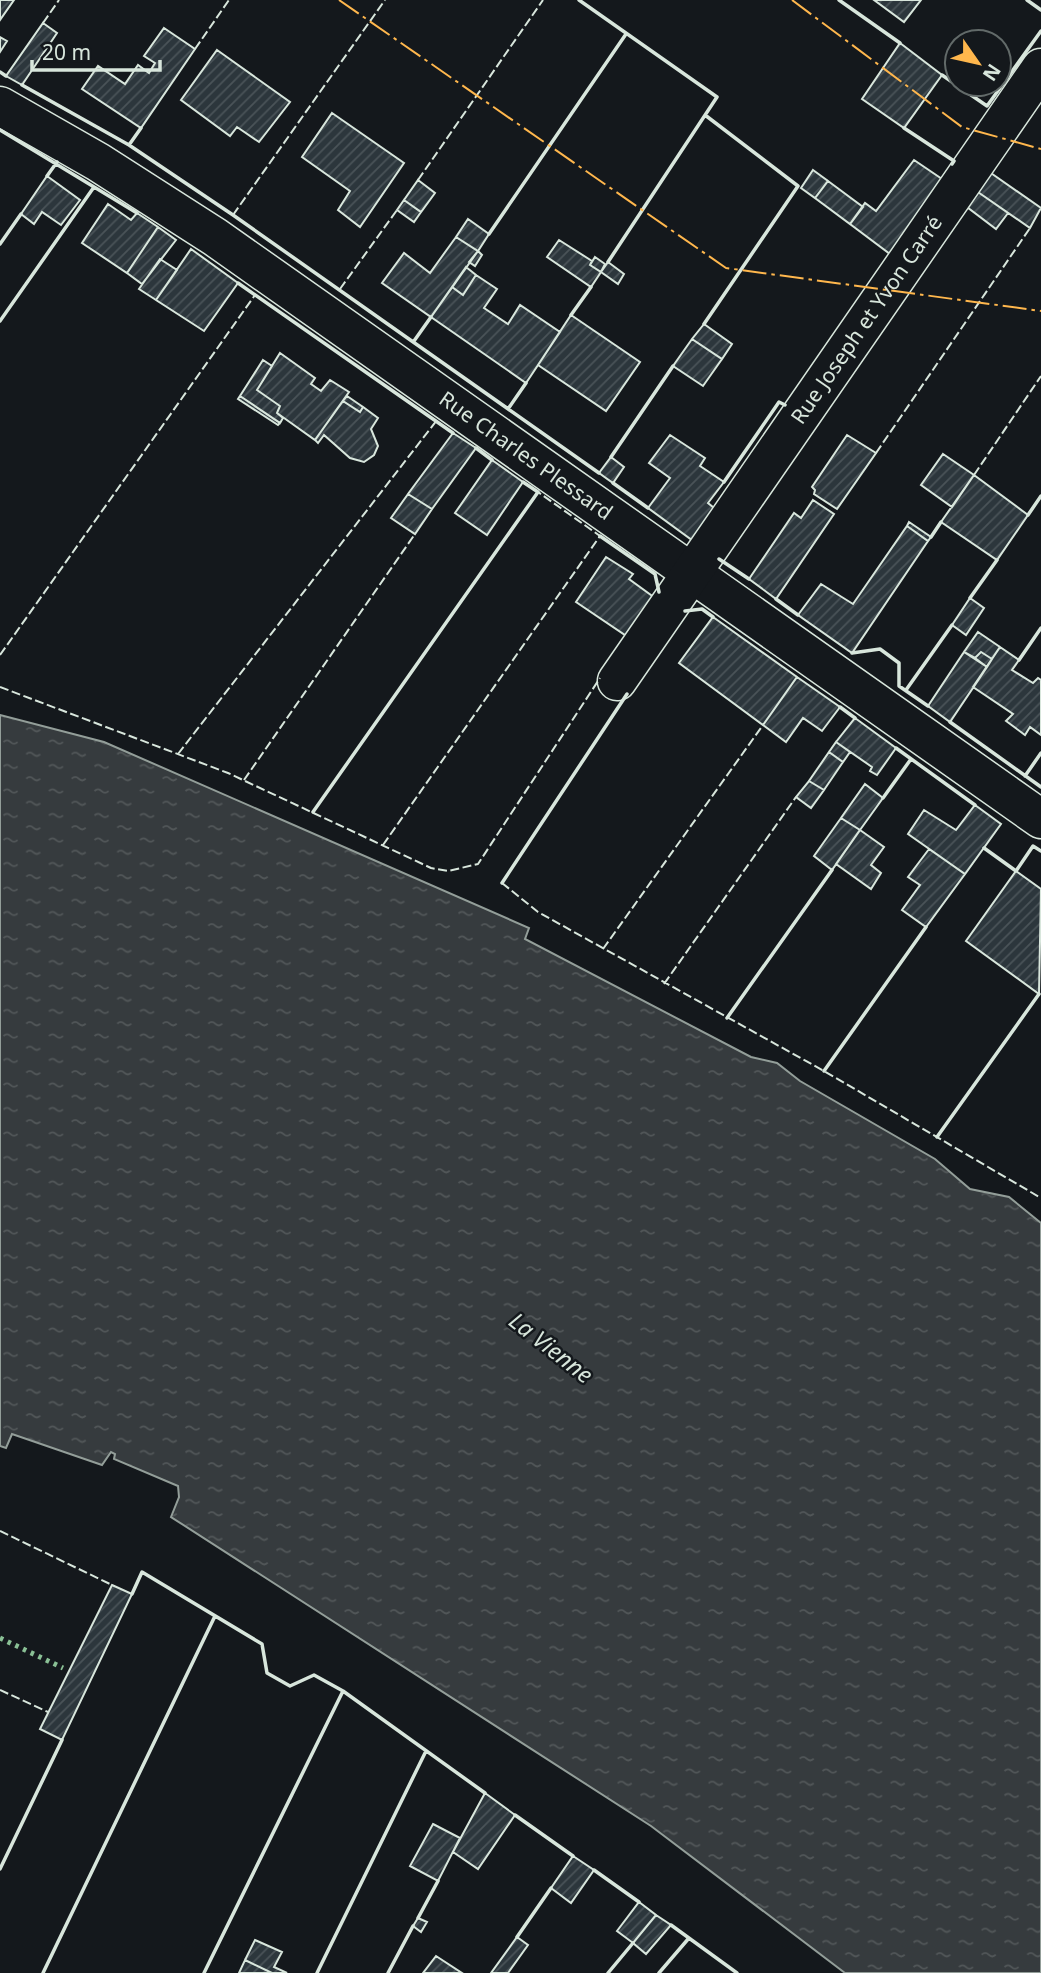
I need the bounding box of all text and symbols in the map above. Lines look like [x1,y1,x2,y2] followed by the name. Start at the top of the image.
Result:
[32,28,159,72] scale bar
[943,28,1013,98] north arrow
[42,38,91,66] text: 20 m
[977,59,1007,86] text: N
[784,210,948,429] street label: Rue Joseph et Yvon Carré
[434,384,619,526] street label: Rue Charles Plessard
[503,1304,600,1390] water label: La Vienne

